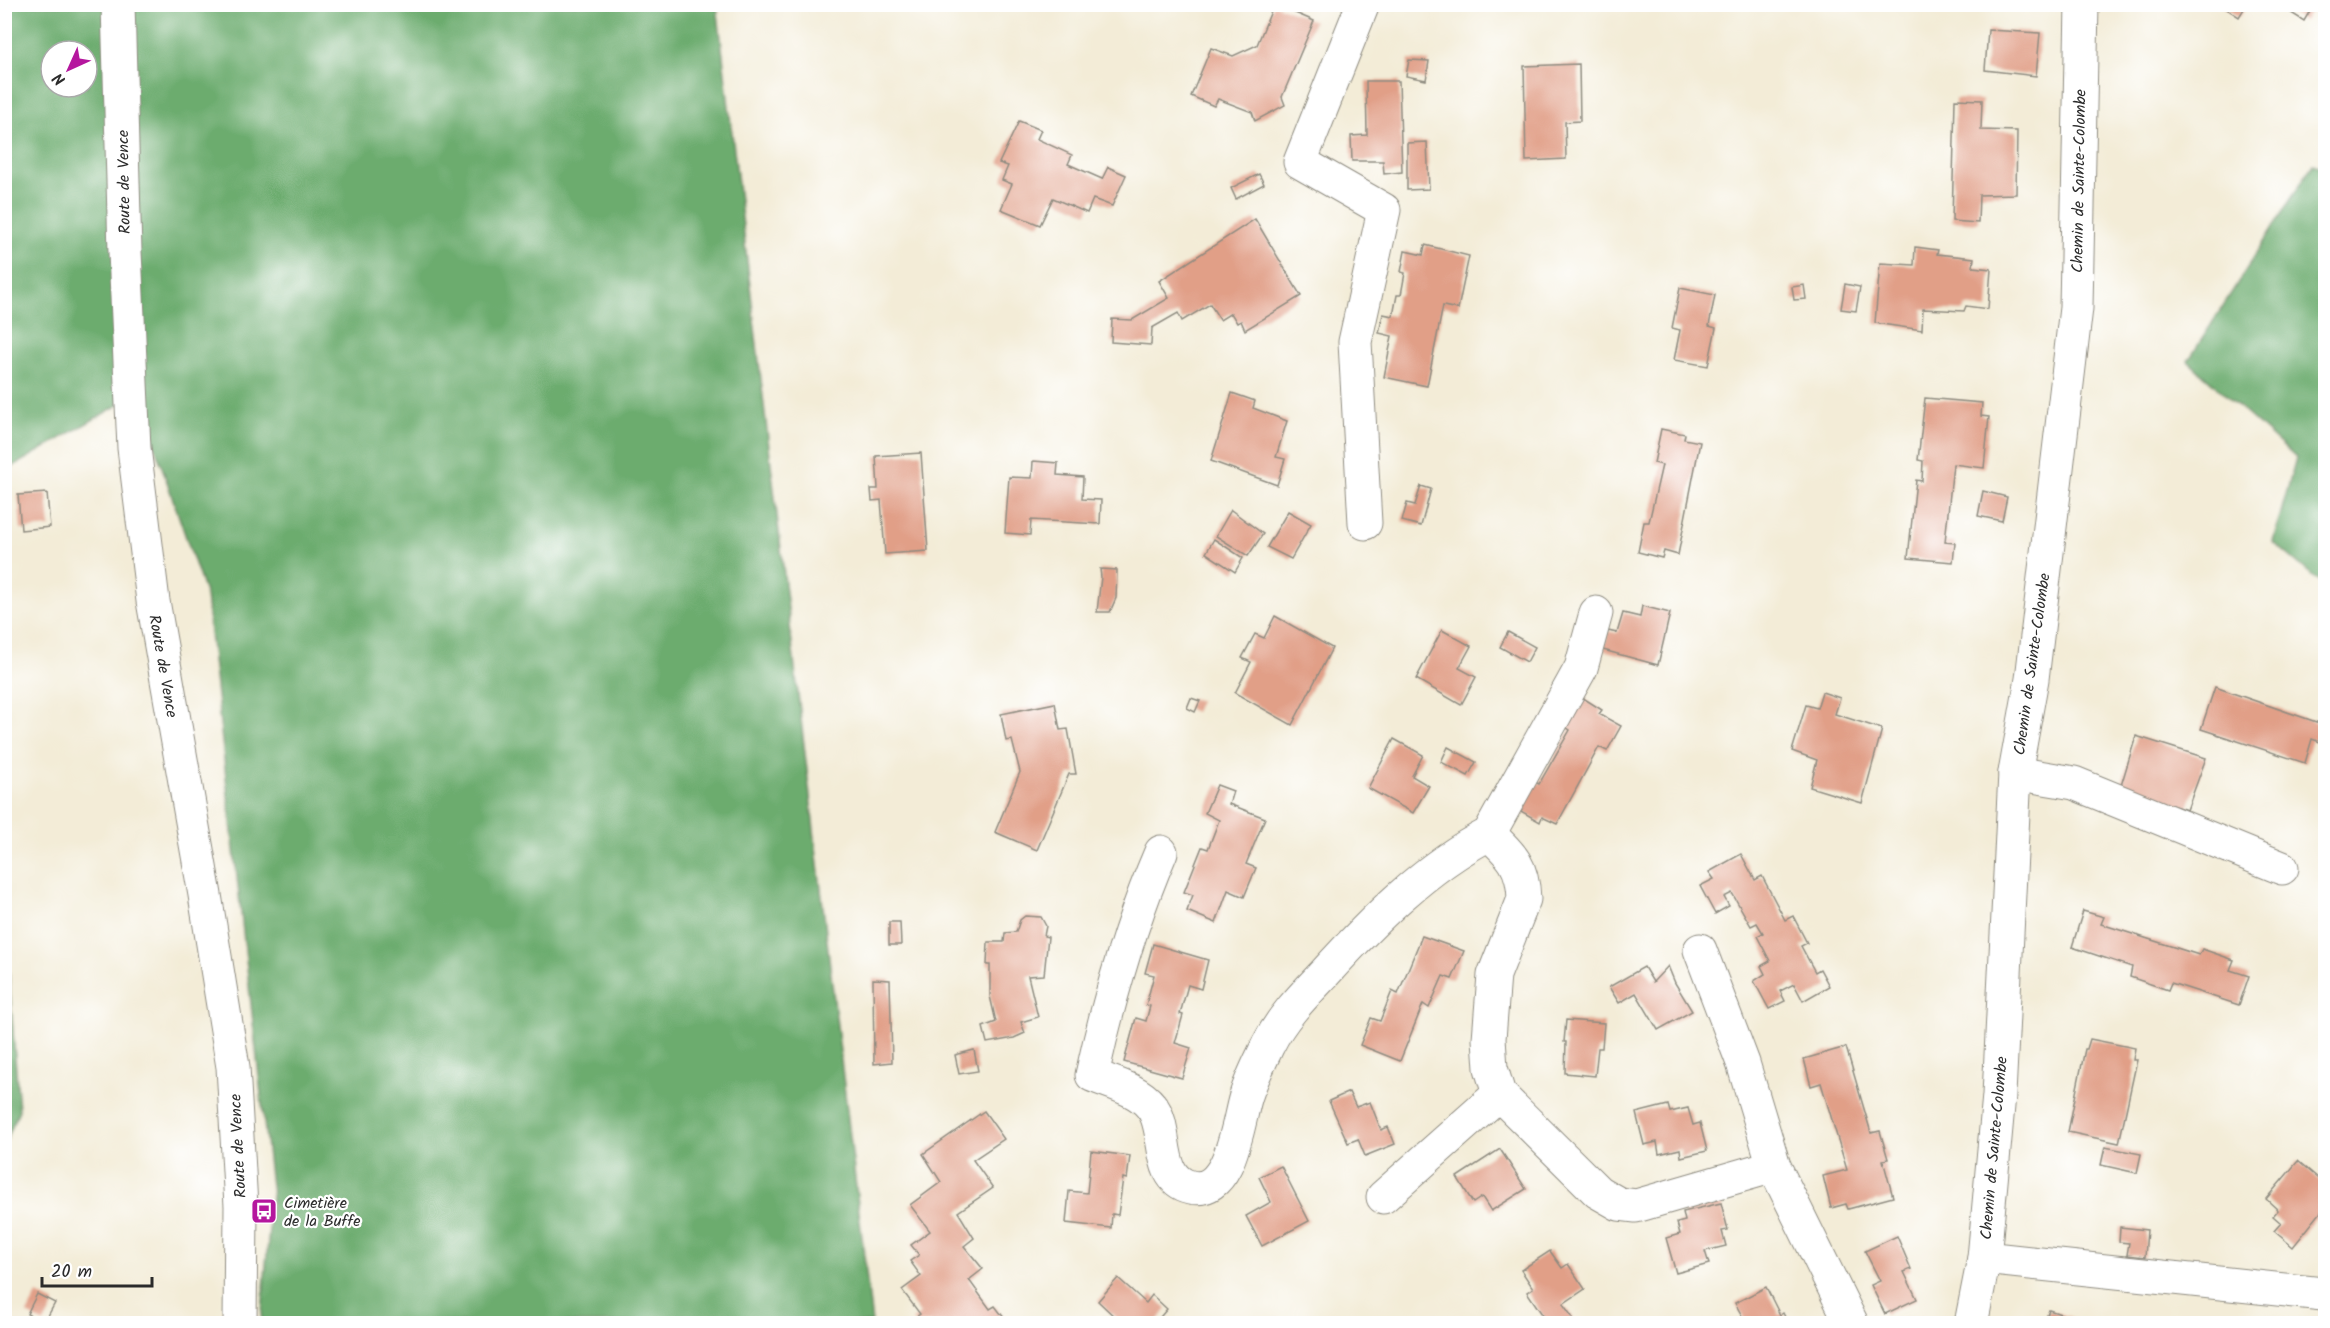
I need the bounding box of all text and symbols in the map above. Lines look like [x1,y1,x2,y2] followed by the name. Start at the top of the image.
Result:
[39,39,99,99] north arrow
[47,66,72,91] text: N
[2065,89,2094,273] street label: Chemin de Sainte-Colombe
[111,130,138,234] street label: Route de Vence
[2007,571,2058,757] street label: Chemin de Sainte-Colombe
[141,613,184,720] street label: Route de Vence
[1974,1055,2015,1241] street label: Chemin de Sainte-Colombe
[223,1093,254,1199] street label: Route de Vence
[284,1191,361,1234] place label: Cimetière de la Buffe
[249,1196,279,1226] bus stop icon: Cimetière de la Buffe
[42,1250,152,1288] scale bar
[51,1258,92,1287] text: 20 m

